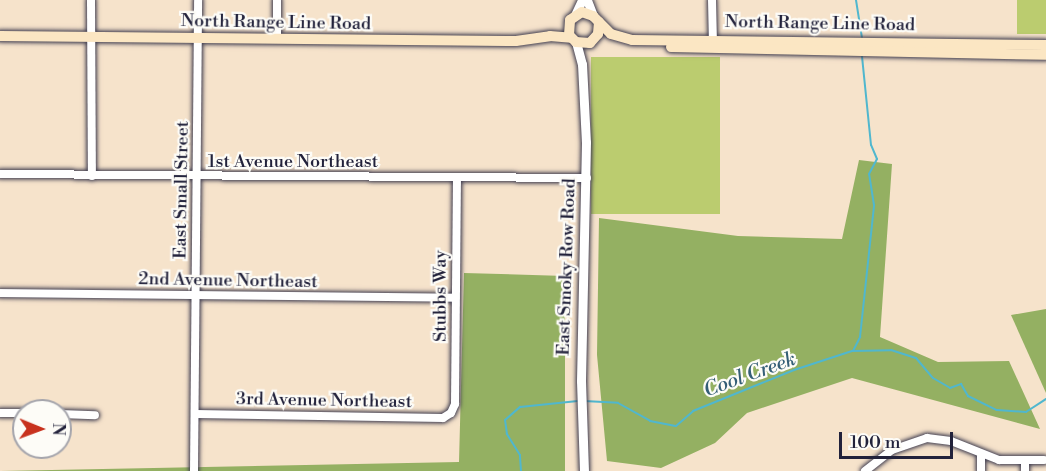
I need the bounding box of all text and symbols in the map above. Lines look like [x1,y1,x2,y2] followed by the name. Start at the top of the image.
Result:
[181,11,371,35] street label: North Range Line Road
[725,12,915,36] street label: North Range Line Road
[170,121,194,259] street label: East Small Street
[208,151,378,173] street label: 1st Avenue Northeast
[553,178,581,356] street label: East Smoky Row Road
[430,250,452,342] street label: Stubbs Way
[138,269,318,293] street label: 2nd Avenue Northeast
[701,347,799,403] water label: Cool Creek
[236,389,412,413] street label: 3rd Avenue Northeast
[12,399,72,459] north arrow
[842,420,956,458] scale bar
[48,423,68,436] text: N
[850,431,901,454] text: 100 m

